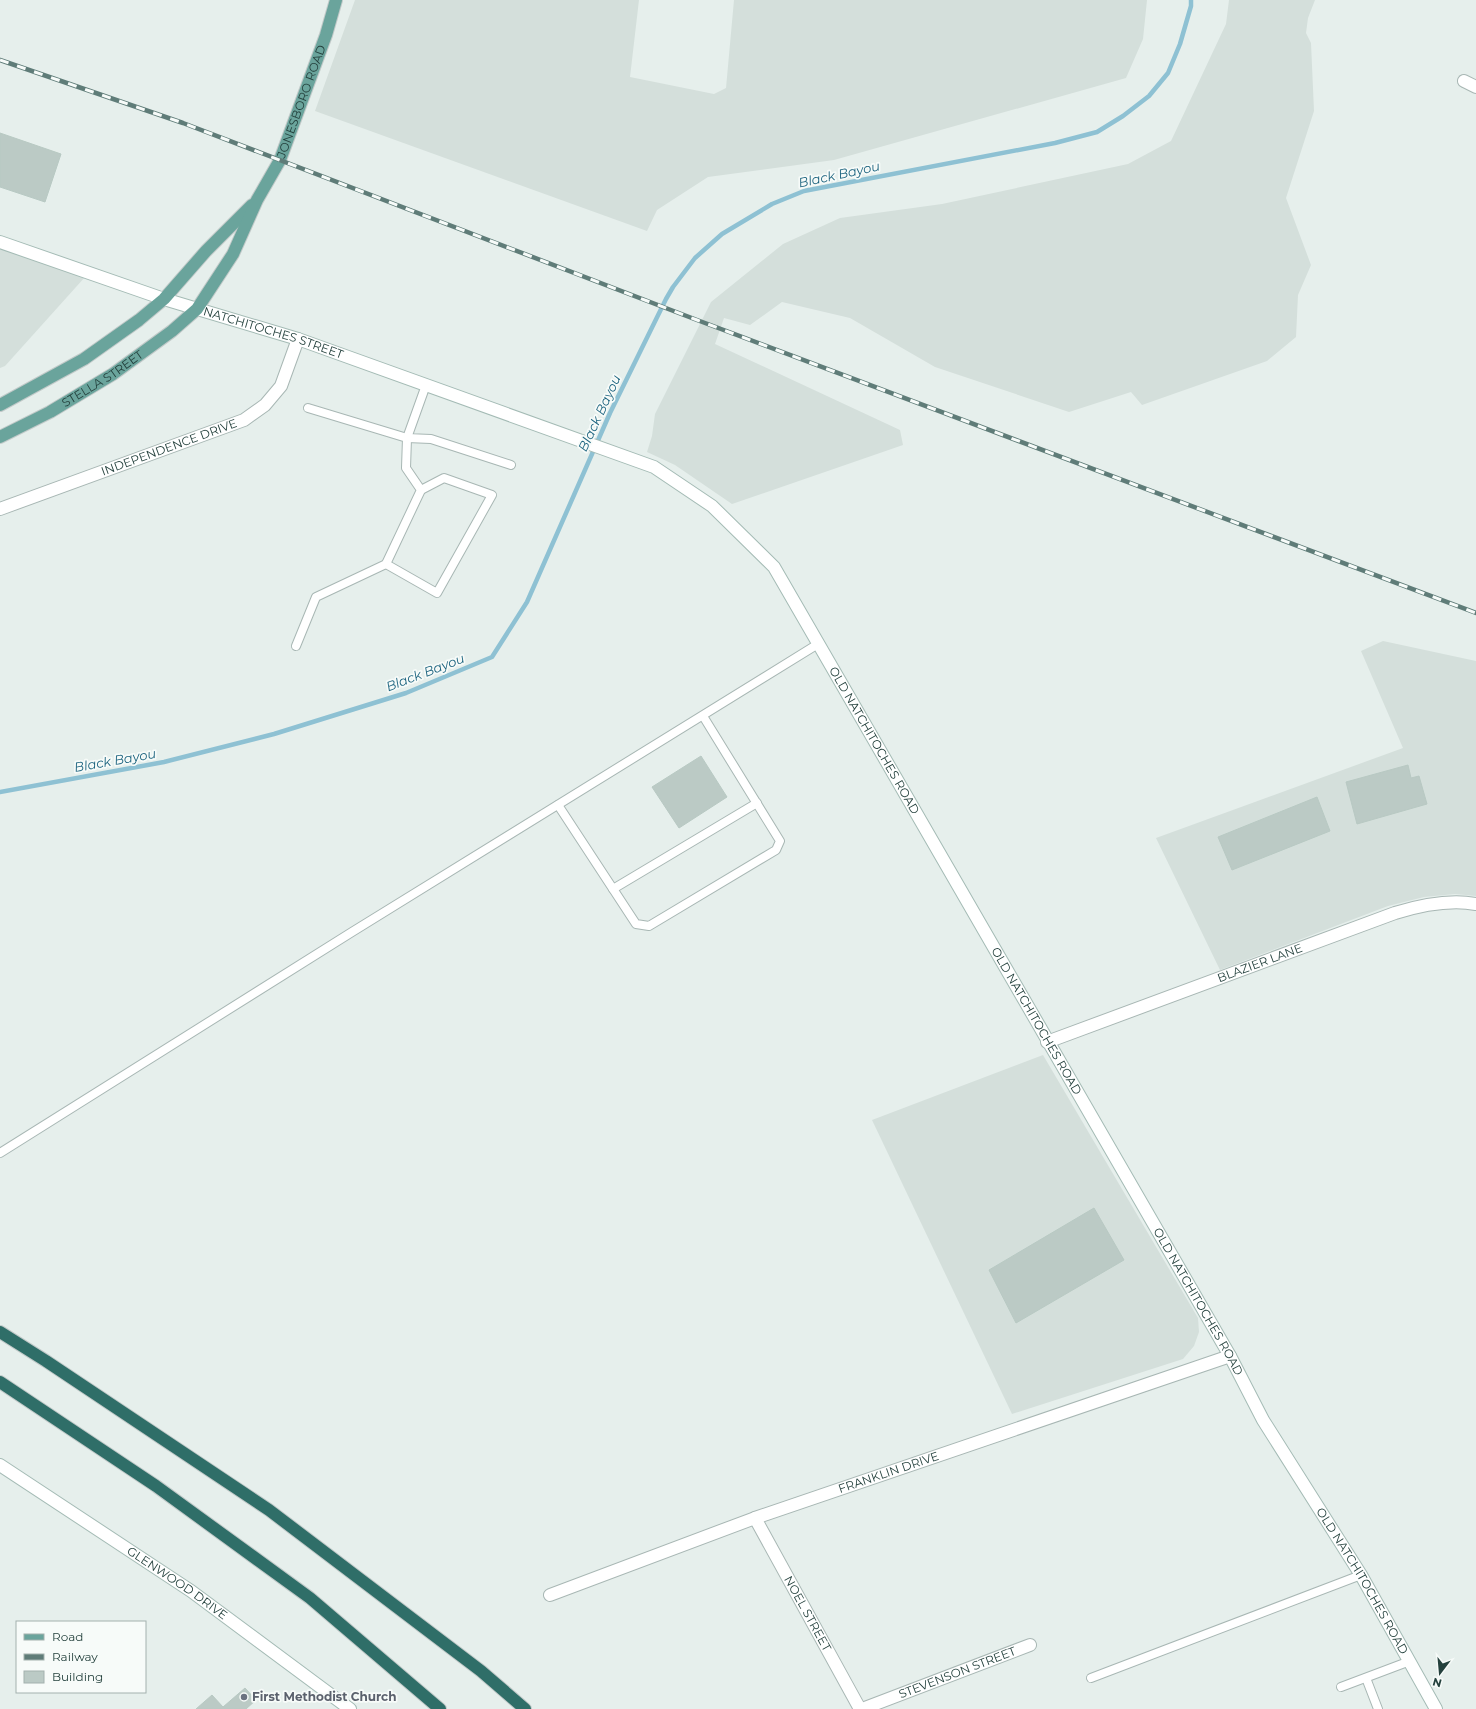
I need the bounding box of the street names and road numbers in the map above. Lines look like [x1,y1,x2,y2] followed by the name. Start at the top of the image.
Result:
[273,43,329,161] street label: JONESBORO ROAD
[202,303,346,362] street label: NATCHITOCHES STREET
[59,347,146,410] street label: STELLA STREET
[99,415,239,478] street label: INDEPENDENCE DRIVE
[826,664,923,817] street label: OLD NATCHITOCHES ROAD
[1215,940,1304,985] street label: BLAZIER LANE
[988,944,1085,1097] street label: OLD NATCHITOCHES ROAD
[1150,1225,1247,1378] street label: OLD NATCHITOCHES ROAD
[836,1448,940,1496] street label: FRANKLIN DRIVE
[1313,1505,1412,1657] street label: OLD NATCHITOCHES ROAD
[124,1543,231,1623] street label: GLENWOOD DRIVE
[781,1573,835,1654] street label: NOEL STREET
[896,1643,1018,1701] street label: STEVENSON STREET

